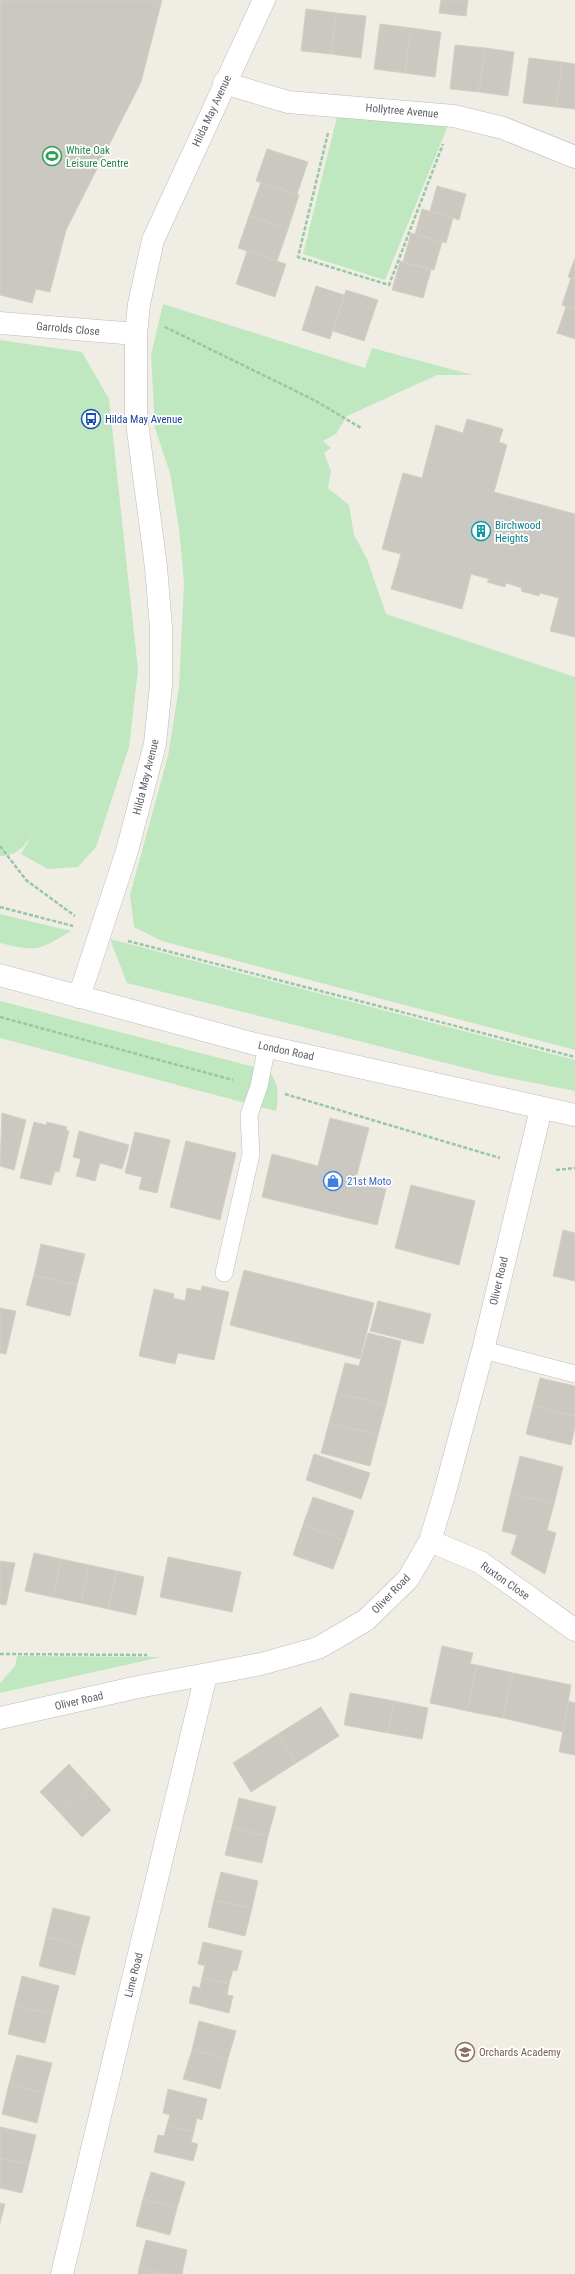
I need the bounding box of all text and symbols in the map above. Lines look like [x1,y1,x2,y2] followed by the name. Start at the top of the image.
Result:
[190,73,234,149] street label: Hilda May Avenue
[365,101,439,121] street label: Hollytree Avenue
[66,144,129,170] place label: White Oak Leisure Centre
[41,145,63,167] sports icon: White Oak Leisure Centre
[36,320,100,338] street label: Garrolds Close
[80,408,102,430] bus stop icon: Hilda May Avenue
[105,413,182,426] place label: Hilda May Avenue
[495,519,541,545] place label: Birchwood Heights
[470,520,492,542] building icon: Birchwood Heights
[130,738,162,816] street label: Hilda May Avenue
[257,1039,315,1063] street label: London Road
[322,1170,344,1192] shop icon: 21st Moto
[347,1175,392,1188] place label: 21st Moto
[487,1255,511,1307] street label: Oliver Road
[478,1559,532,1603] street label: Ruxton Close
[369,1572,413,1616] street label: Oliver Road
[53,1689,105,1713] street label: Oliver Road
[122,1951,146,1999] street label: Lime Road
[454,2041,476,2063] school or university icon: Orchards Academy
[479,2046,561,2059] place label: Orchards Academy

